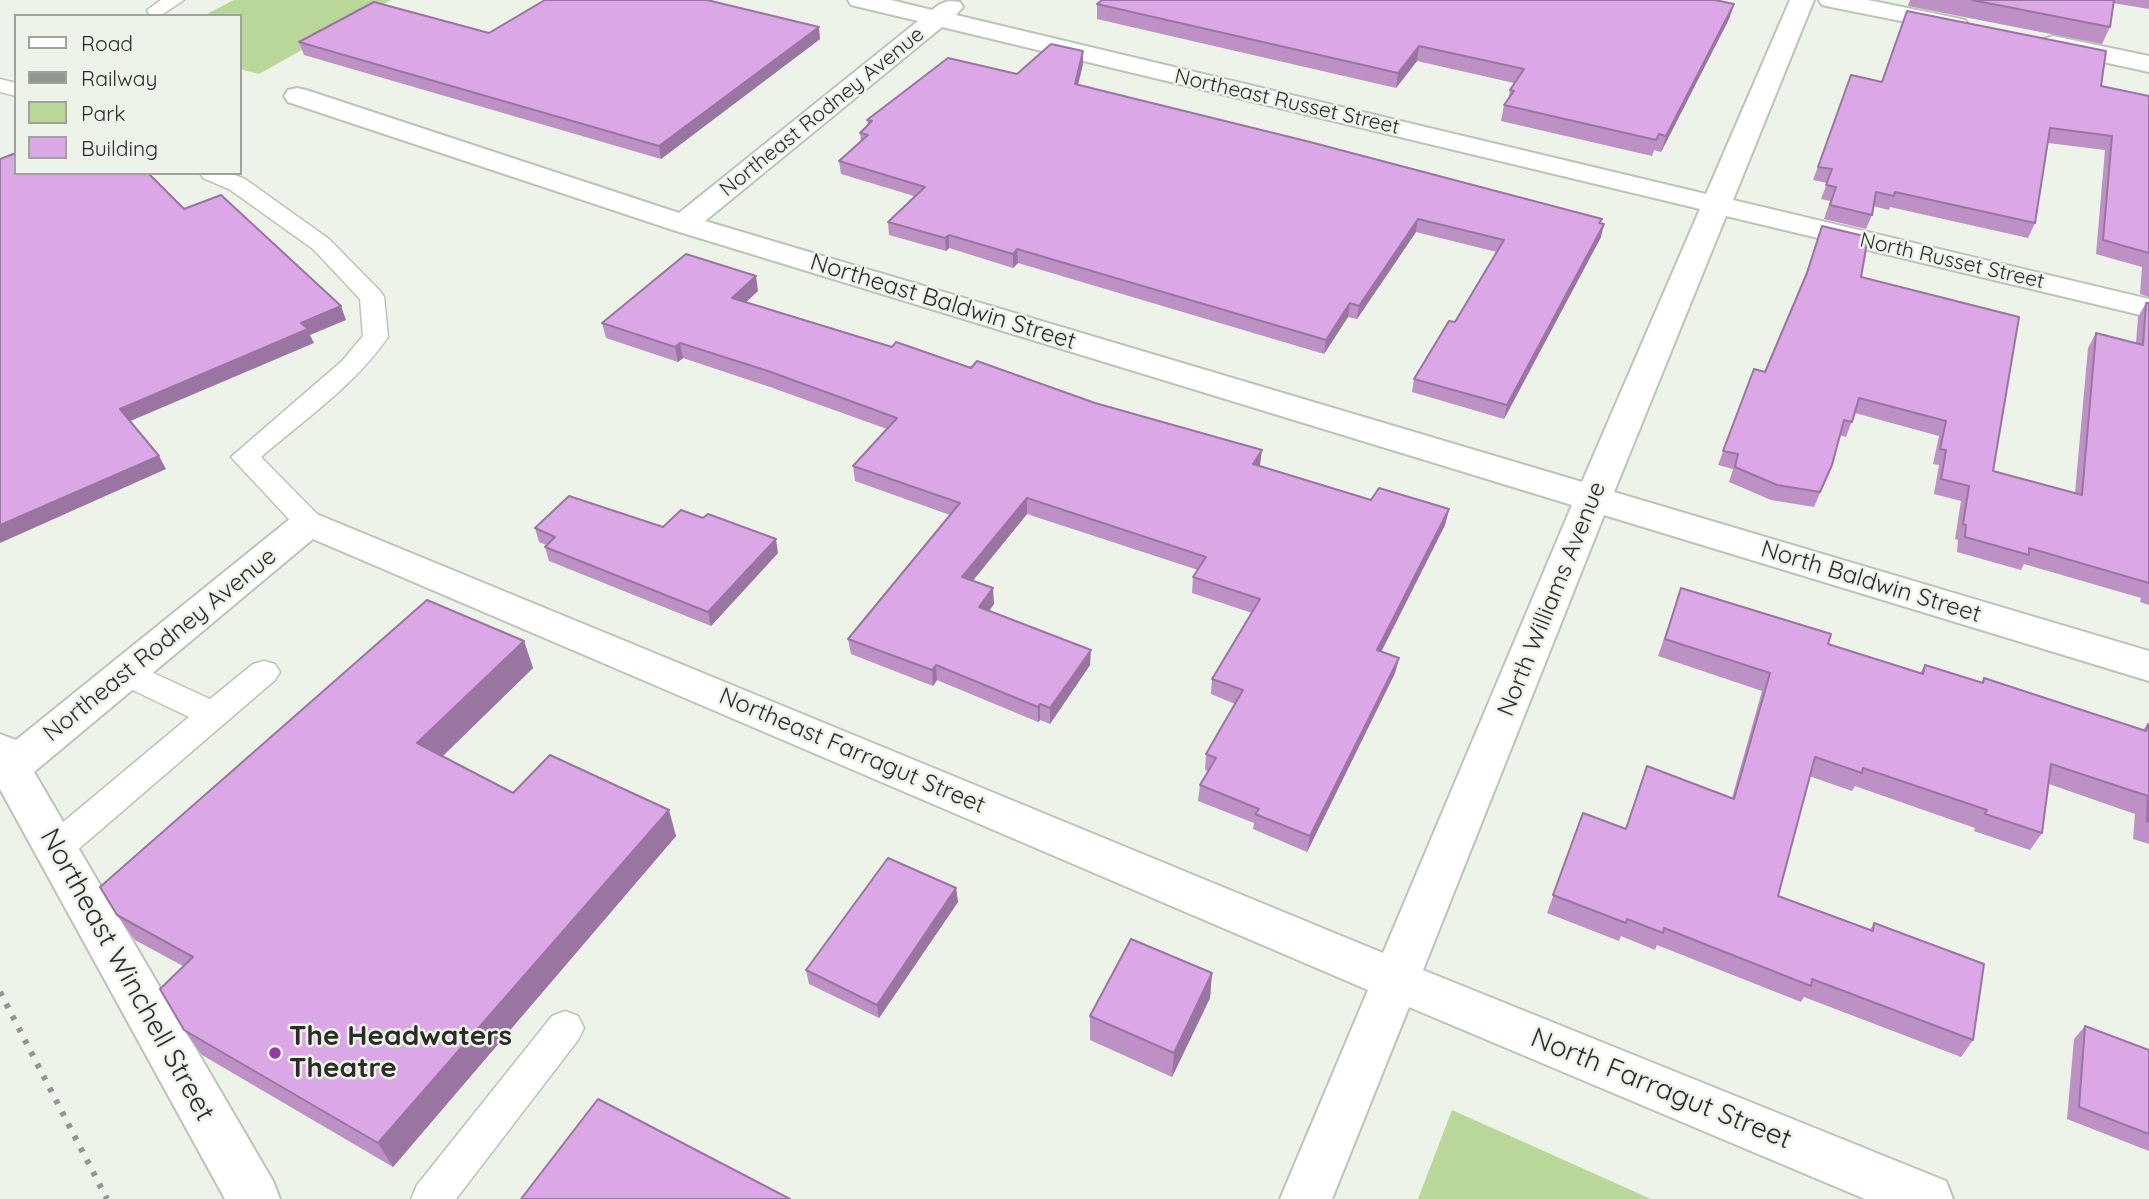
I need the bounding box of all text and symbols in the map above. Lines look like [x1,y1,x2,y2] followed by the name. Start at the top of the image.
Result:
[14,14,242,175] legend
[715,22,929,202] street label: Northeast Rodney Avenue
[81,30,133,56] text: Road
[1172,64,1402,140] street label: Northeast Russet Street
[81,65,157,91] text: Railway
[81,100,125,126] text: Park
[81,135,158,161] text: Building
[1857,228,2047,294] street label: North Russet Street
[807,248,1079,356] street label: Northeast Baldwin Street
[1492,478,1612,720] street label: North Williams Avenue
[1757,535,1985,629] street label: North Baldwin Street
[38,542,282,748] street label: Northeast Rodney Avenue
[715,682,989,820] street label: Northeast Farragut Street
[33,823,221,1127] street label: Northeast Winchell Street
[289,1020,512,1086] place label: The Headwaters Theatre
[1526,1021,1796,1157] street label: North Farragut Street
[267,1045,283,1061] marker: The Headwaters Theatre

